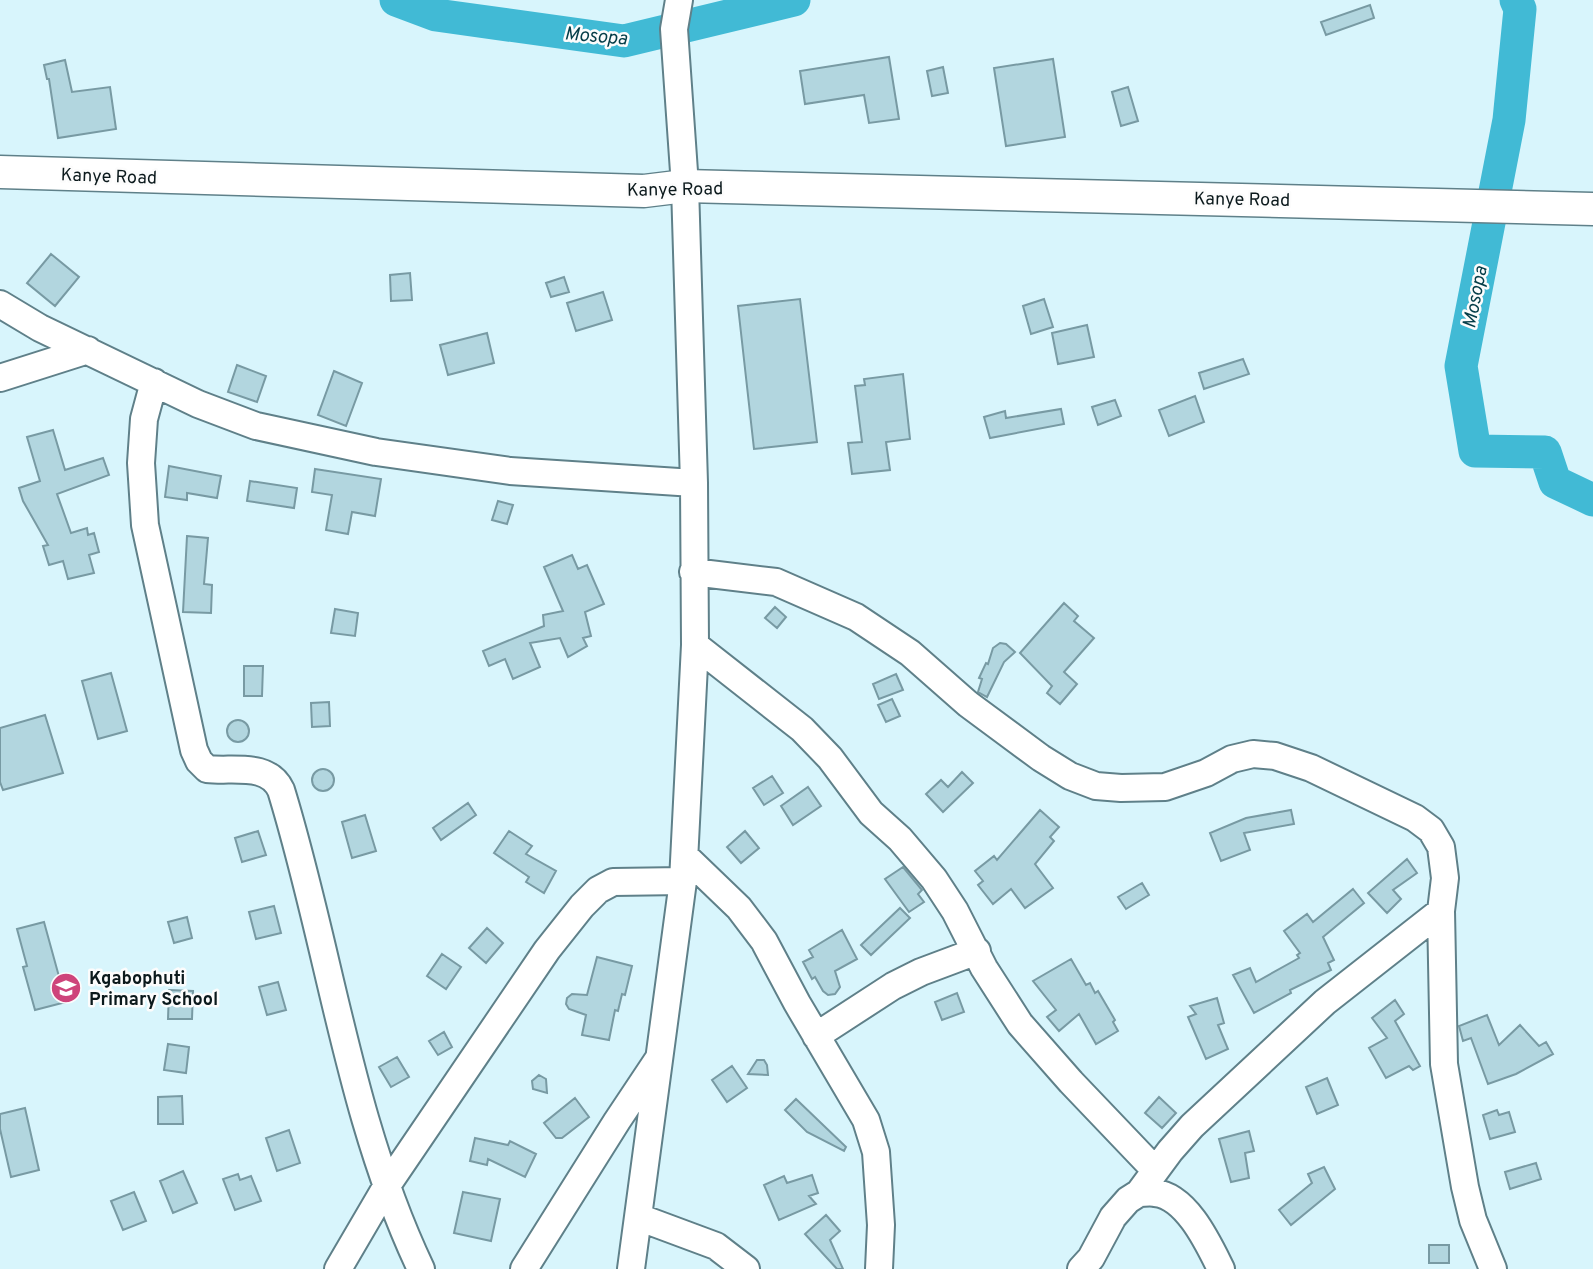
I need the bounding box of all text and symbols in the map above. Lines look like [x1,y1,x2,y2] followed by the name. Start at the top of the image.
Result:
[563,22,628,52] water label: Mosopa
[60,164,158,191] street label: Kanye Road
[627,178,723,203] street label: Kanye Road
[1194,188,1290,213] street label: Kanye Road
[1458,264,1494,331] water label: Mosopa
[89,968,218,1012] place label: Kgabophuti Primary School
[49,971,83,1005] school or university icon: Kgabophuti Primary School

